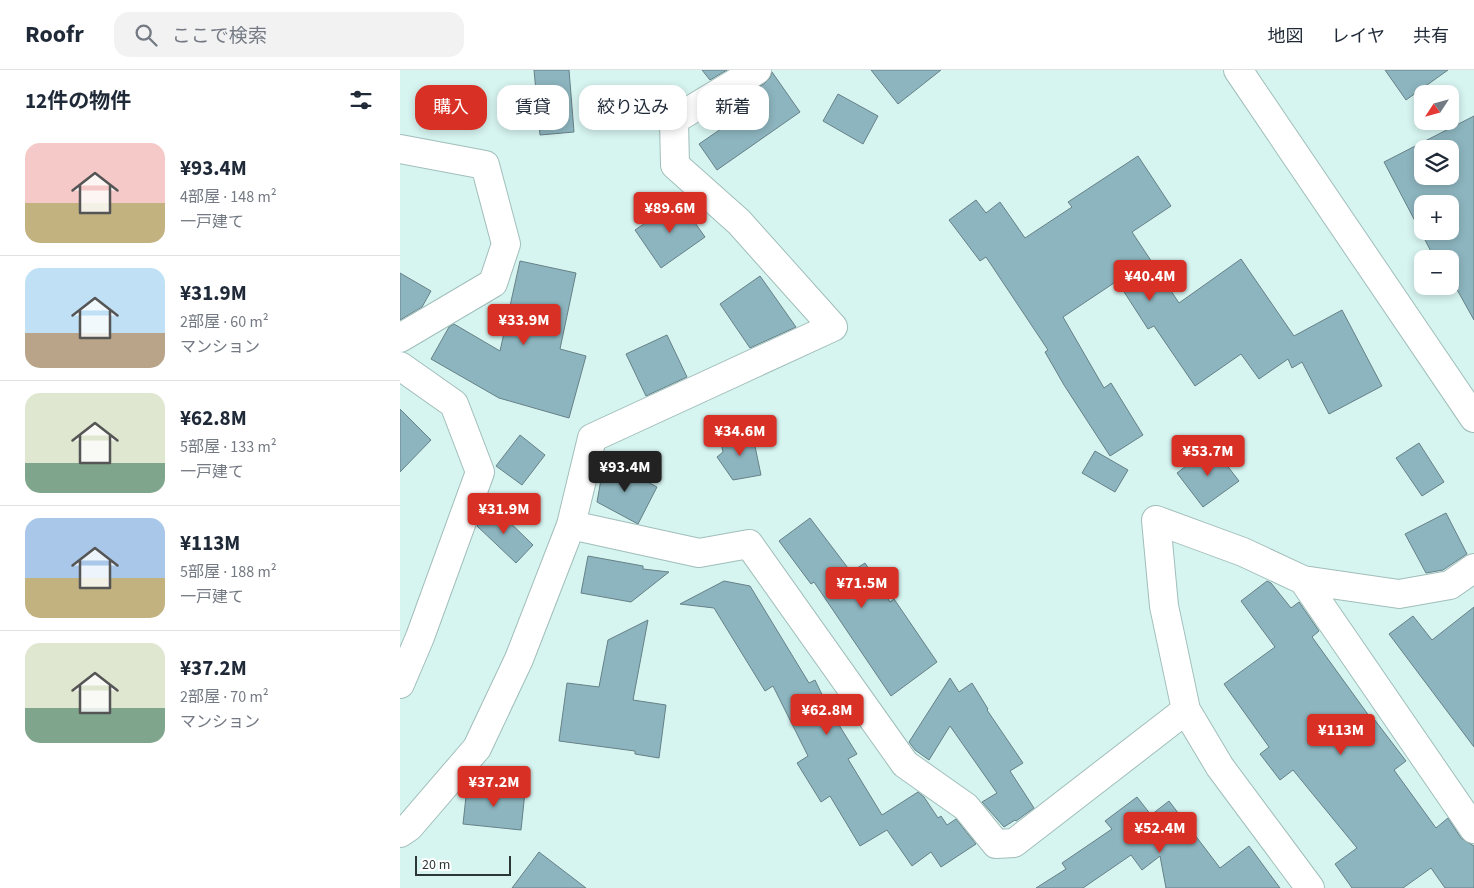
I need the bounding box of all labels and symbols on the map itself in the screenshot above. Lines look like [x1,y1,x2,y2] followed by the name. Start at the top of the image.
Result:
[1414,85,1459,130] north arrow
[629,191,711,234] pin: ¥89.6M
[1109,260,1191,302] pin: ¥40.4M
[483,304,565,346] pin: ¥33.9M
[699,414,781,457] pin: ¥34.6M
[1167,434,1249,477] pin: ¥53.7M
[584,450,666,493] pin: ¥93.4M
[463,492,545,535] pin: ¥31.9M
[821,566,903,609] pin: ¥71.5M
[786,694,868,736] pin: ¥62.8M
[1306,714,1376,756] pin: ¥113M
[453,766,535,808] pin: ¥37.2M
[1119,812,1201,854] pin: ¥52.4M
[415,853,511,876] scale bar

